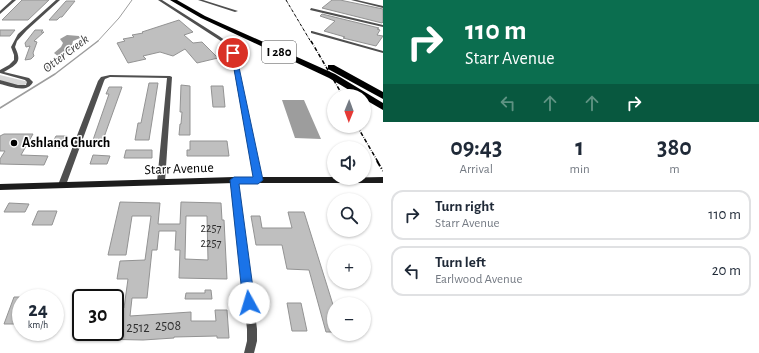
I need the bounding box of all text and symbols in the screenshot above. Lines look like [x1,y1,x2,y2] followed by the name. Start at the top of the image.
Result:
[399,16,451,68] icon: right
[465,17,527,45] text: 110 m
[41,33,91,75] water label: Otter Creek
[216,36,250,70] pin
[262,41,296,63] road number: I 280
[222,42,244,64] icon: arrive
[465,50,554,68] text: Starr Avenue
[327,89,371,133] north arrow
[327,89,371,341] map controls
[497,92,519,114] icon: left
[539,92,561,114] icon: ahead
[581,92,603,114] icon: ahead
[623,92,645,114] icon: right
[22,136,110,150] place label: Ashland Church
[450,136,502,160] text: 09:43
[575,136,584,160] text: 1
[657,136,692,160] text: 380
[9,138,19,148] marker: Ashland Church
[327,141,371,185] button: sound
[144,161,214,177] street label: Starr Avenue
[460,163,493,176] text: Arrival
[570,163,590,176] text: min
[669,163,680,176] text: m
[327,193,371,237] button: search
[435,199,494,214] text: Turn right
[401,204,423,226] icon: right
[708,207,741,222] text: 110 m
[435,217,500,230] text: Starr Avenue
[201,222,221,234] house number: 2257
[201,237,221,249] house number: 2257
[327,245,371,289] button: +
[435,255,486,270] text: Turn left
[401,260,423,282] icon: left
[712,263,741,278] text: 20 m
[435,273,522,286] text: Earlwood Avenue
[228,282,270,324] position arrow
[72,289,124,341] speed limit sign: 30
[327,297,371,341] button: −
[28,300,48,320] text: 24
[155,319,181,333] house number: 2508
[28,320,48,330] text: km/h
[126,321,150,335] house number: 2512

